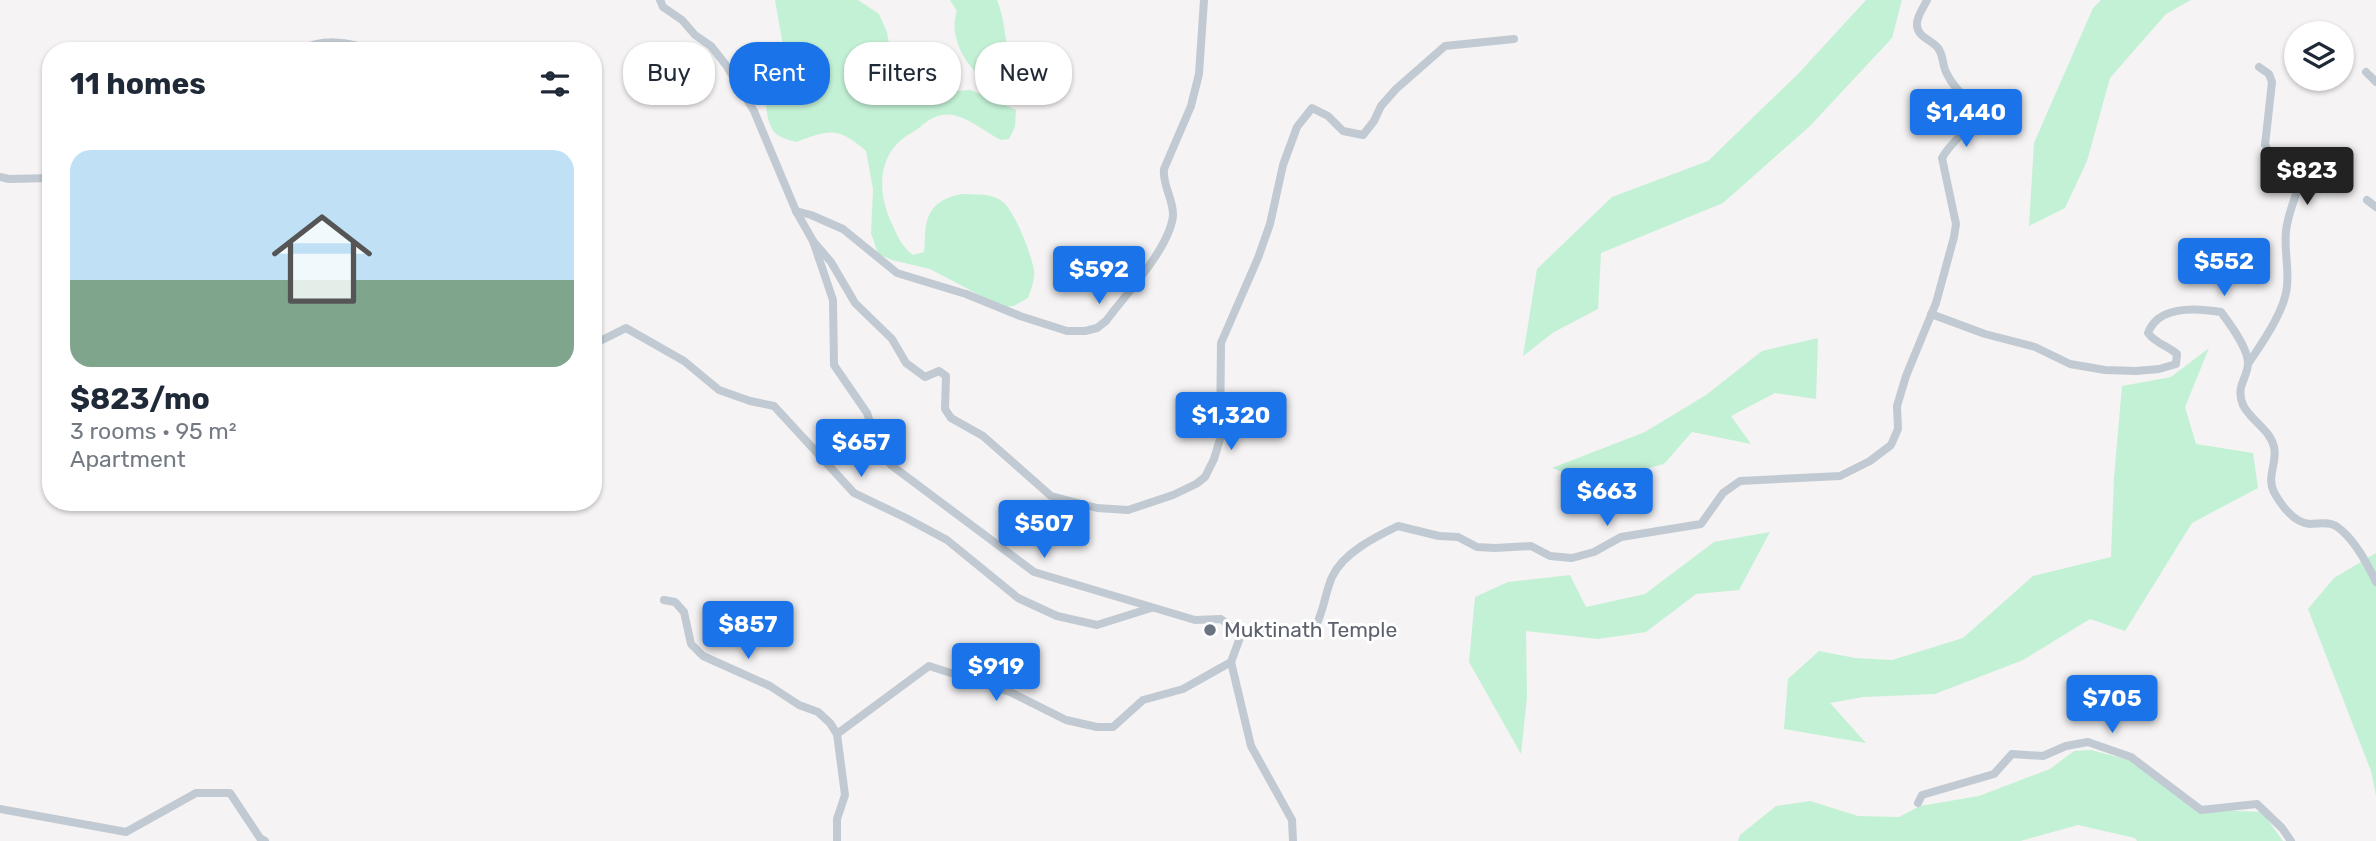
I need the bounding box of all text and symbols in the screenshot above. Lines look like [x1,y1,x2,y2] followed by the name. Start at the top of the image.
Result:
[2284,21,2354,91] map controls
[2284,21,2354,91] button: layers
[623,42,715,105] chip: Buy
[729,42,830,105] chip: Rent
[844,42,961,105] chip: Filters
[975,42,1072,105] chip: New
[536,65,574,103] icon: filters
[70,66,206,102] text: 11 homes
[1909,90,2023,149] pin: $1,440
[1926,98,2006,126] text: $1,440
[2266,148,2348,207] pin: $823
[2276,156,2338,184] text: $823
[259,196,385,322] icon: home
[2183,238,2265,298] pin: $552
[1058,246,1140,306] pin: $592
[2194,247,2254,275] text: $552
[1069,255,1129,283] text: $592
[70,381,210,417] text: $823/mo
[1174,392,1288,452] pin: $1,320
[1192,401,1270,429] text: $1,320
[70,417,237,445] text: 3 rooms · 95 m²
[820,420,902,479] pin: $657
[832,428,890,456] text: $657
[70,445,186,473] text: Apartment
[1566,468,1648,528] pin: $663
[1577,477,1637,505] text: $663
[1003,500,1085,560] pin: $507
[1014,509,1074,537] text: $507
[707,602,789,661] pin: $857
[719,610,777,638] text: $857
[1224,617,1397,642] place label: Muktinath Temple
[1202,622,1218,638] marker: Muktinath Temple
[955,644,1037,703] pin: $919
[968,652,1024,680] text: $919
[2071,676,2153,735] pin: $705
[2082,684,2142,712] text: $705

